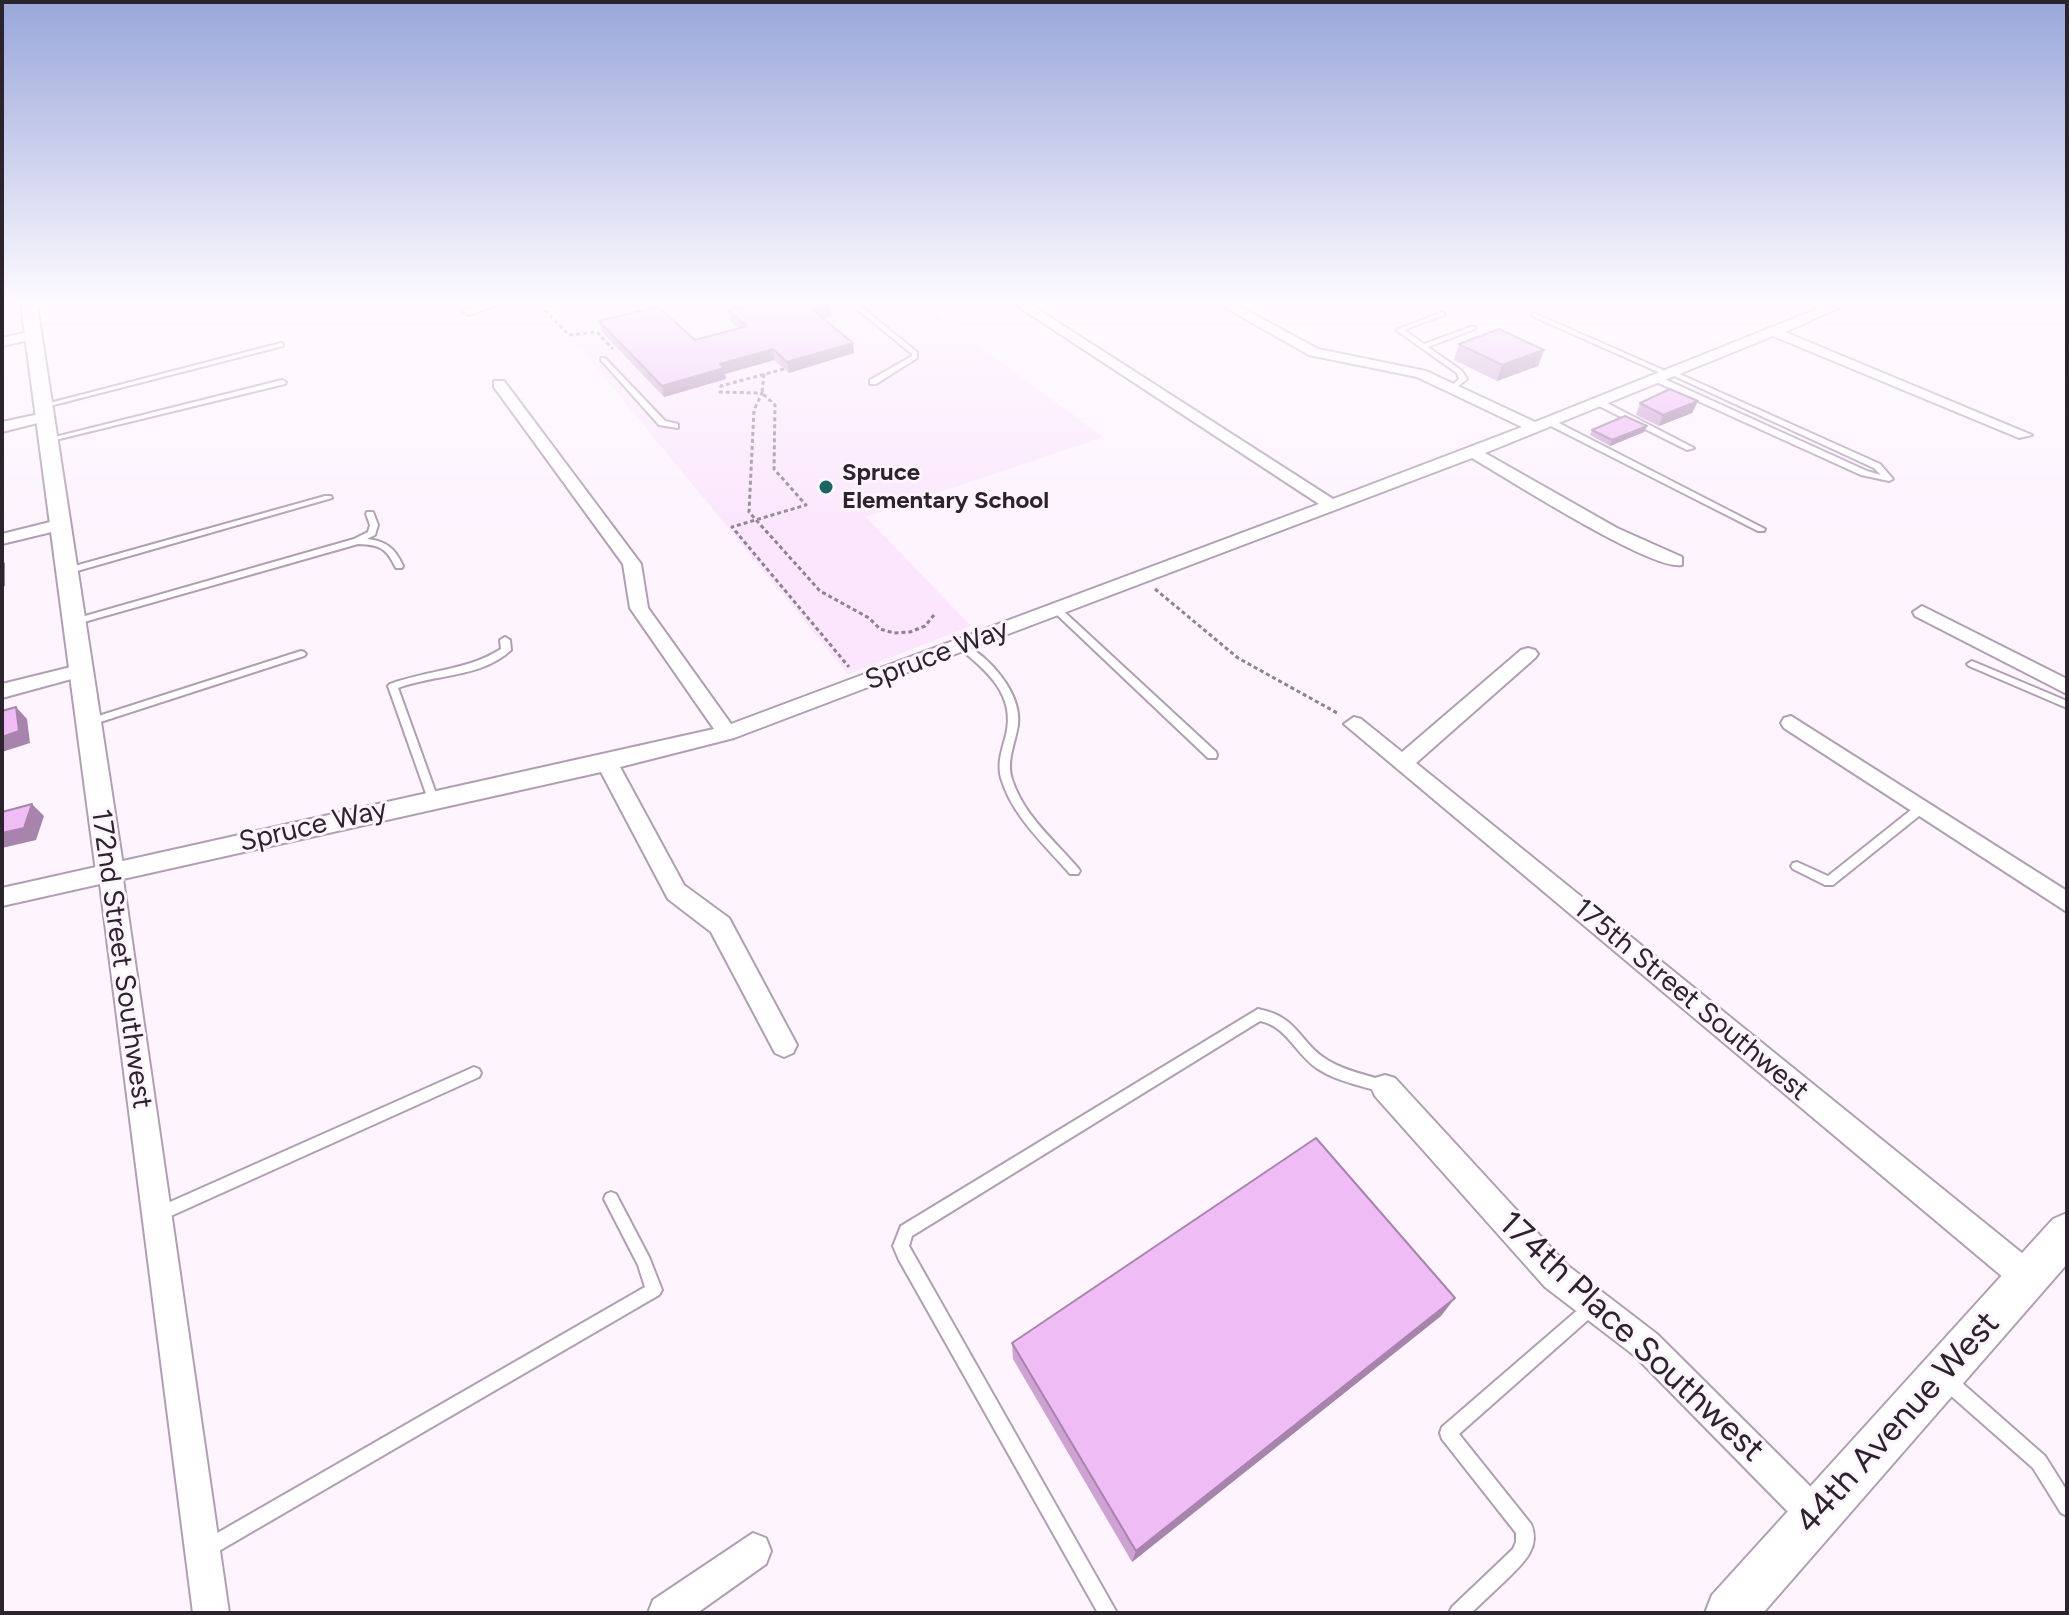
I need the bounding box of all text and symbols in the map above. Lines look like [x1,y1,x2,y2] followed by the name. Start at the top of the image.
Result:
[842,459,1049,515] place label: Spruce Elementary School
[817,478,835,496] marker: Spruce Elementary School
[861,612,1013,698] street label: Spruce Way
[236,793,390,859] street label: Spruce Way
[83,807,159,1111] street label: 172nd Street Southwest
[1567,892,1815,1108] street label: 175th Street Southwest
[1490,1203,1772,1471] street label: 174th Place Southwest
[1788,1304,2008,1542] street label: 44th Avenue West

